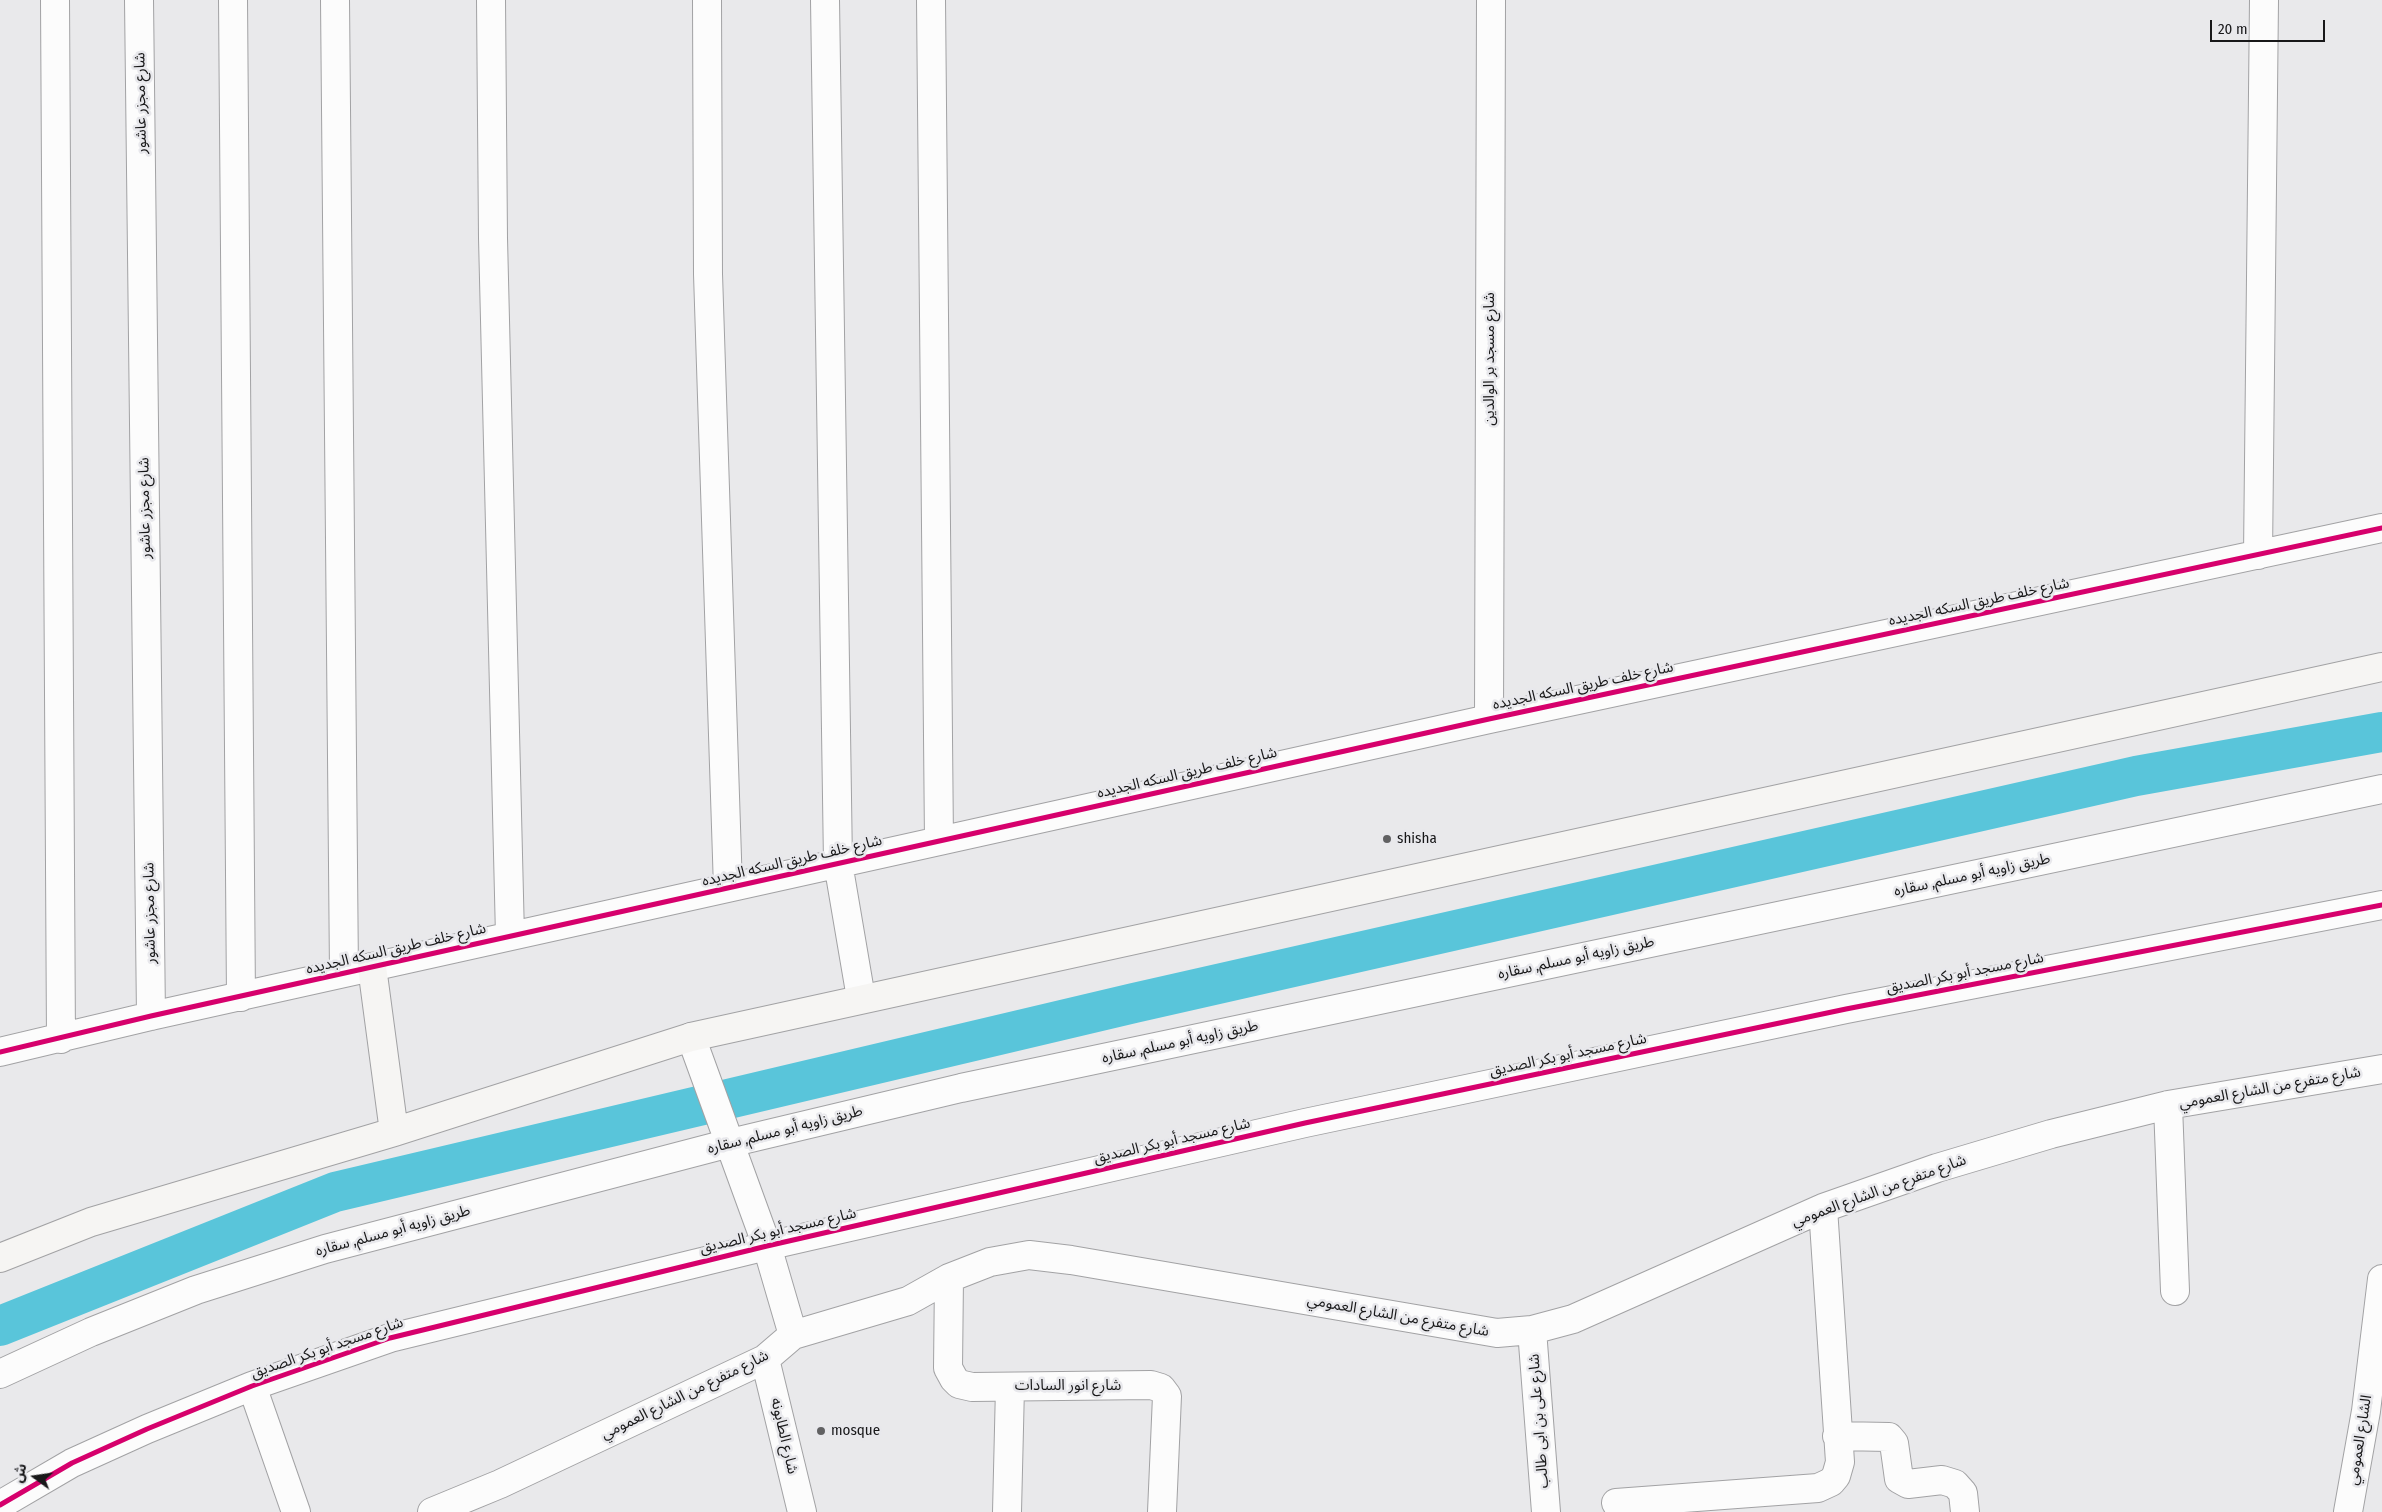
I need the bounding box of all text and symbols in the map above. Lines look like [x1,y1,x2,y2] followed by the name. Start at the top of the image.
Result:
[2212,10,2327,42] scale bar
[2218,20,2248,38] text: 20 m
[131,52,151,154] street label: شارع مجزر عاشور
[1481,292,1499,426] street label: شارع مسجد بر الوالدين
[135,457,155,559] street label: شارع مجزر عاشور
[1887,574,2071,630] street label: شارع خلف طريق السكه الجديده
[1491,658,1675,714] street label: شارع خلف طريق السكه الجديده
[1095,744,1279,802] street label: شارع خلف طريق السكه الجديده
[1397,830,1437,848] place label: shisha
[700,832,884,890] street label: شارع خلف طريق السكه الجديده
[1381,833,1393,845] marker: shisha
[1892,850,2052,900] street label: طريق زاويه أبو مسلم, سقاره
[140,862,160,964] street label: شارع مجزر عاشور
[304,920,488,978] street label: شارع خلف طريق السكه الجديده
[1496,933,1656,983] street label: طريق زاويه أبو مسلم, سقاره
[1885,949,2045,997] street label: شارع مسجد أبو بكر الصديق
[1100,1017,1260,1067] street label: طريق زاويه أبو مسلم, سقاره
[1488,1030,1648,1080] street label: شارع مسجد أبو بكر الصديق
[2178,1063,2362,1113] street label: شارع متفرع من الشارع العمومي
[705,1102,865,1158] street label: طريق زاويه أبو مسلم, سقاره
[1092,1114,1252,1168] street label: شارع مسجد أبو بكر الصديق
[1789,1151,1969,1231] street label: شارع متفرع من الشارع العمومي
[314,1202,472,1260] street label: طريق زاويه أبو مسلم, سقاره
[698,1204,858,1258] street label: شارع مسجد أبو بكر الصديق
[1306,1291,1490,1341] street label: شارع متفرع من الشارع العمومي
[248,1313,406,1383] street label: شارع مسجد أبو بكر الصديق
[598,1347,772,1443] street label: شارع متفرع من الشارع العمومي
[1525,1353,1553,1489] street label: شارع على بن ابى طالب
[1015,1377,1121,1395] street label: شارع انور السادات
[2344,1394,2376,1486] street label: الشارع العمومي
[766,1396,802,1476] street label: شارع الطابونه
[831,1422,880,1440] place label: mosque
[815,1425,827,1437] marker: mosque
[10,1452,60,1502] north arrow
[9,1462,31,1485] text: ش

